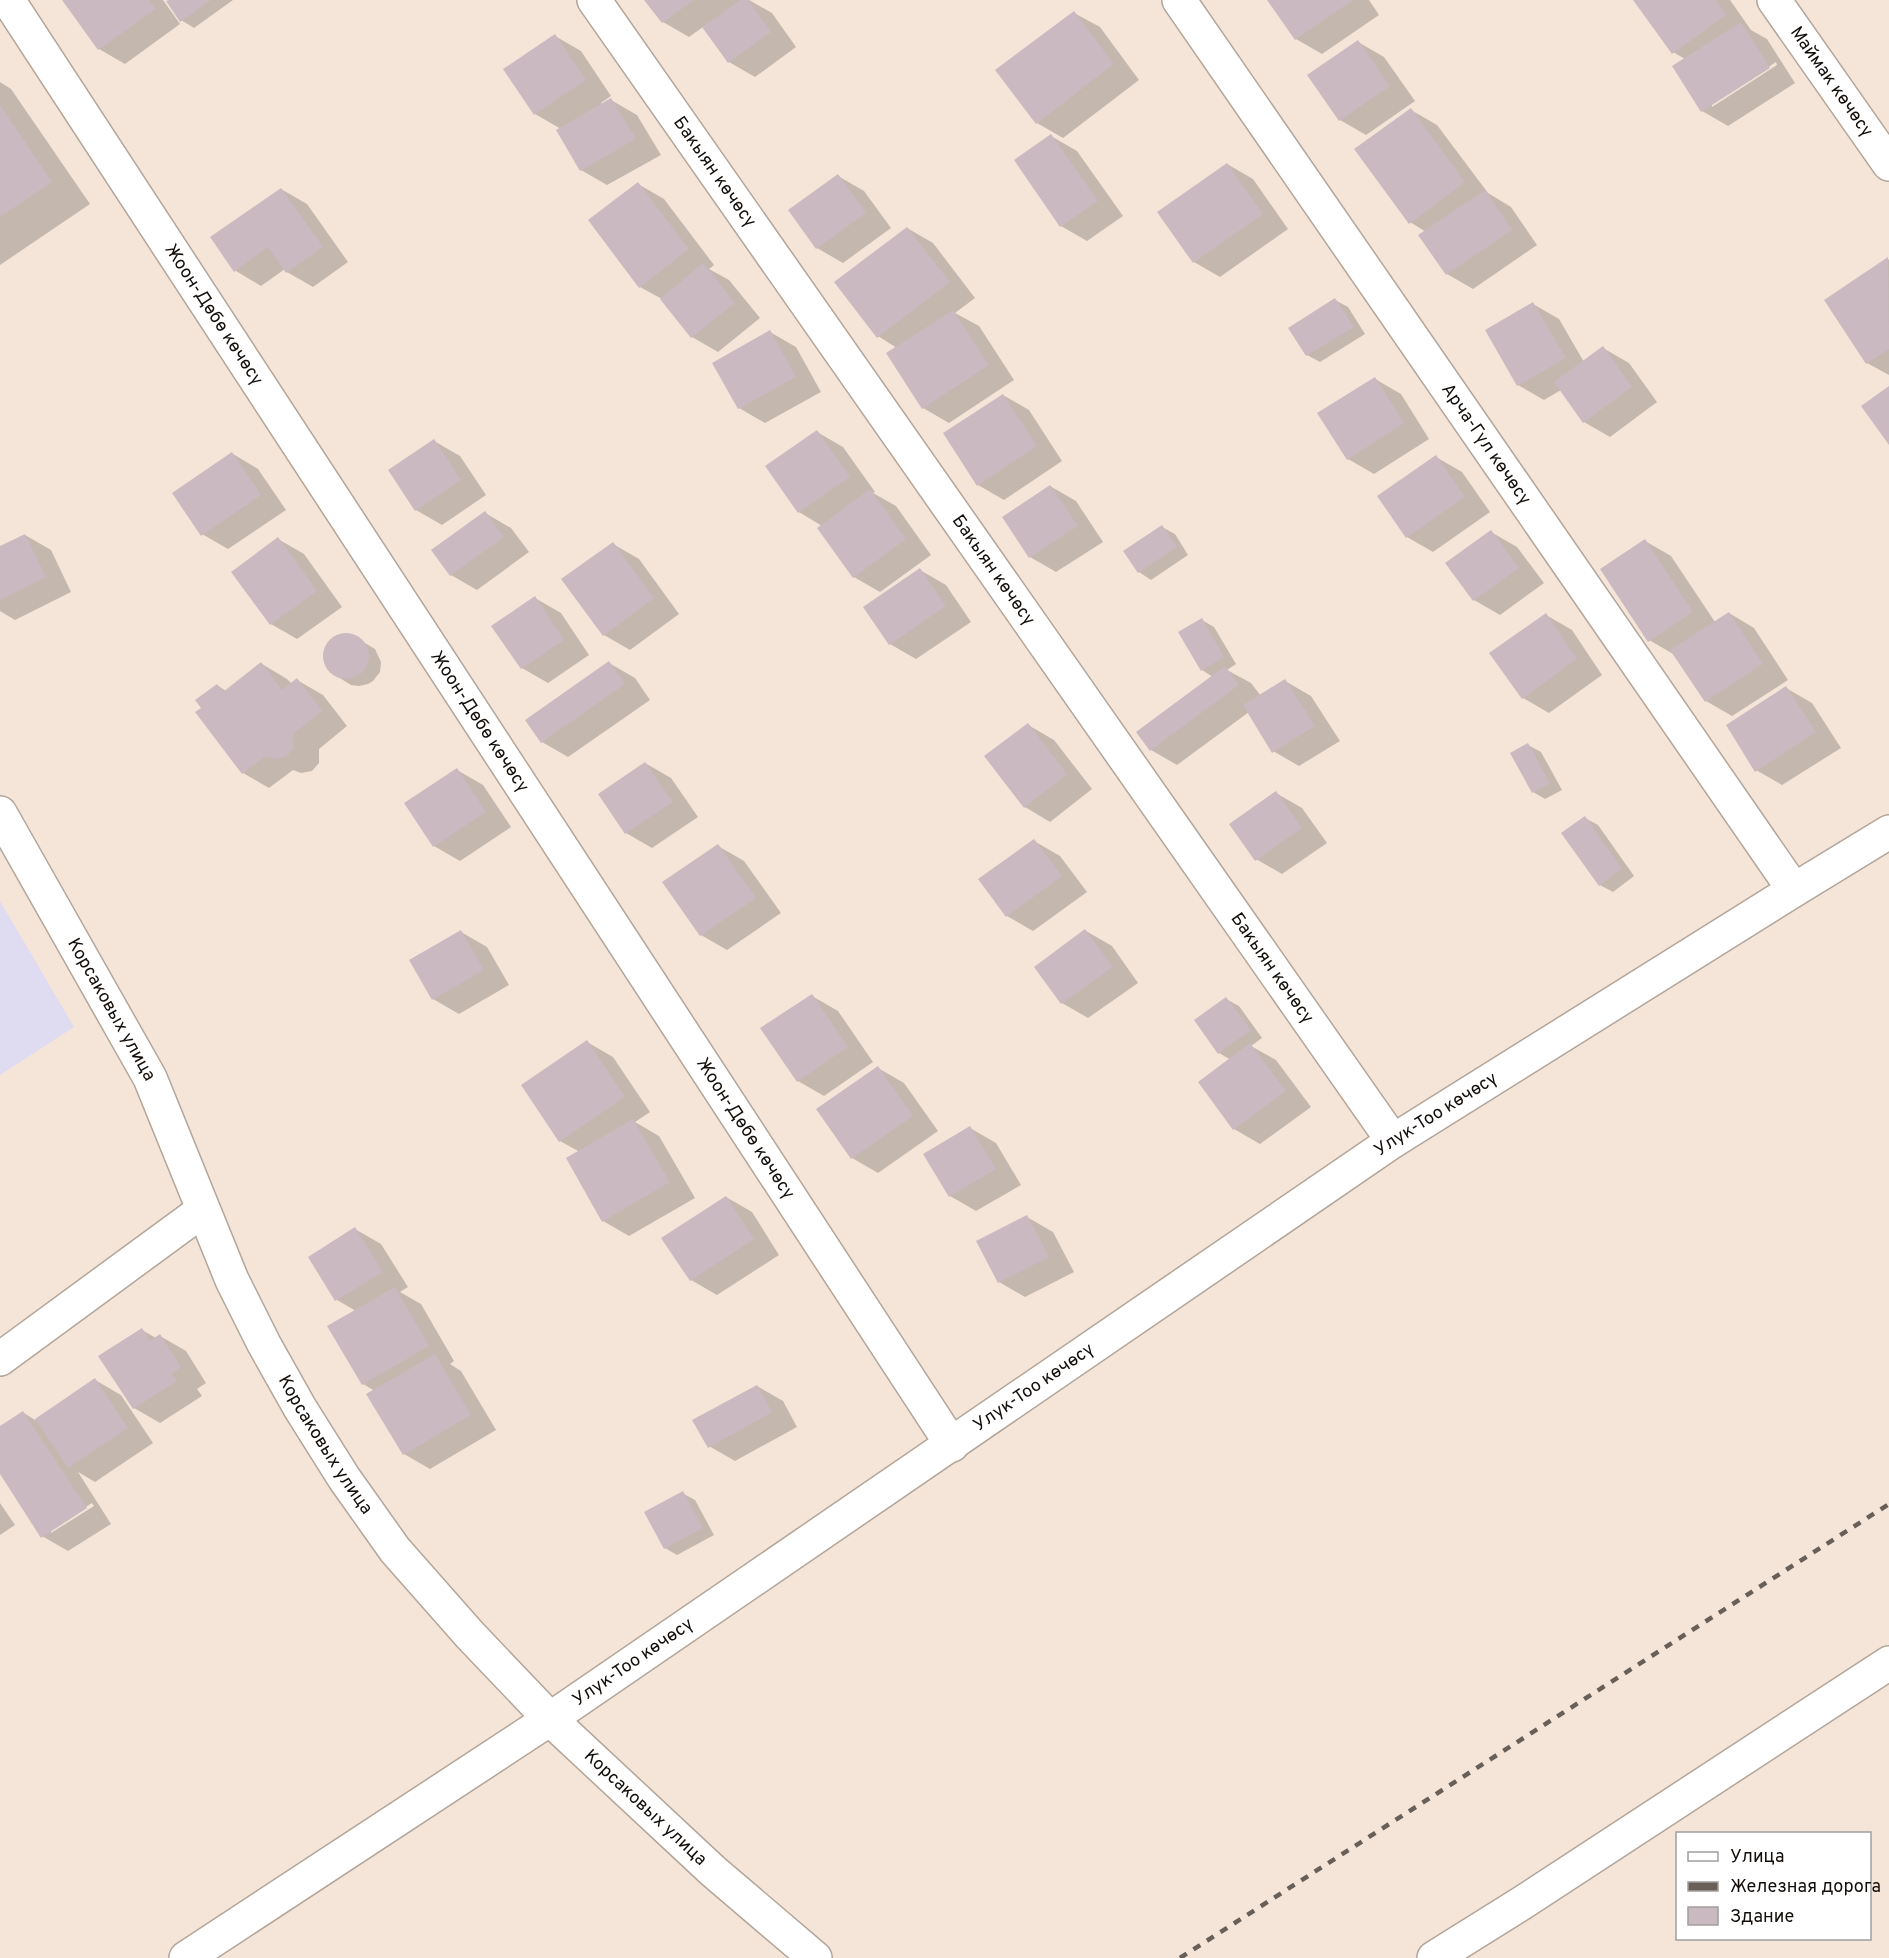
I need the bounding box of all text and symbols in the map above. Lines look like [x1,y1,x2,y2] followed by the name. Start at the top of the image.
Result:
[1785,22,1878,142] street label: Маймак көчөсү
[668,112,761,232] street label: Бакыян көчөсү
[159,240,268,390] street label: Жоон-Дөбө көчөсү
[1436,379,1536,509] street label: Арча-Гүл көчөсү
[946,510,1040,630] street label: Бакыян көчөсү
[425,647,534,797] street label: Жоон-Дөбө көчөсү
[1225,908,1319,1028] street label: Бакыян көчөсү
[62,934,161,1085] street label: Корсаковых улица
[691,1053,800,1204] street label: Жоон-Дөбө көчөсү
[1370,1067,1502,1162] street label: Улук-Тоо көчөсү
[969,1338,1099,1437] street label: Улук-Тоо көчөсү
[272,1371,378,1519] street label: Корсаковых улица
[568,1613,698,1712] street label: Улук-Тоо көчөсү
[579,1745,712,1871] street label: Корсаковых улица
[1676,1832,1871,1940] legend
[1730,1846,1784,1869] text: Улица
[1730,1876,1881,1899] text: Железная дорога
[1730,1906,1794,1929] text: Здание

